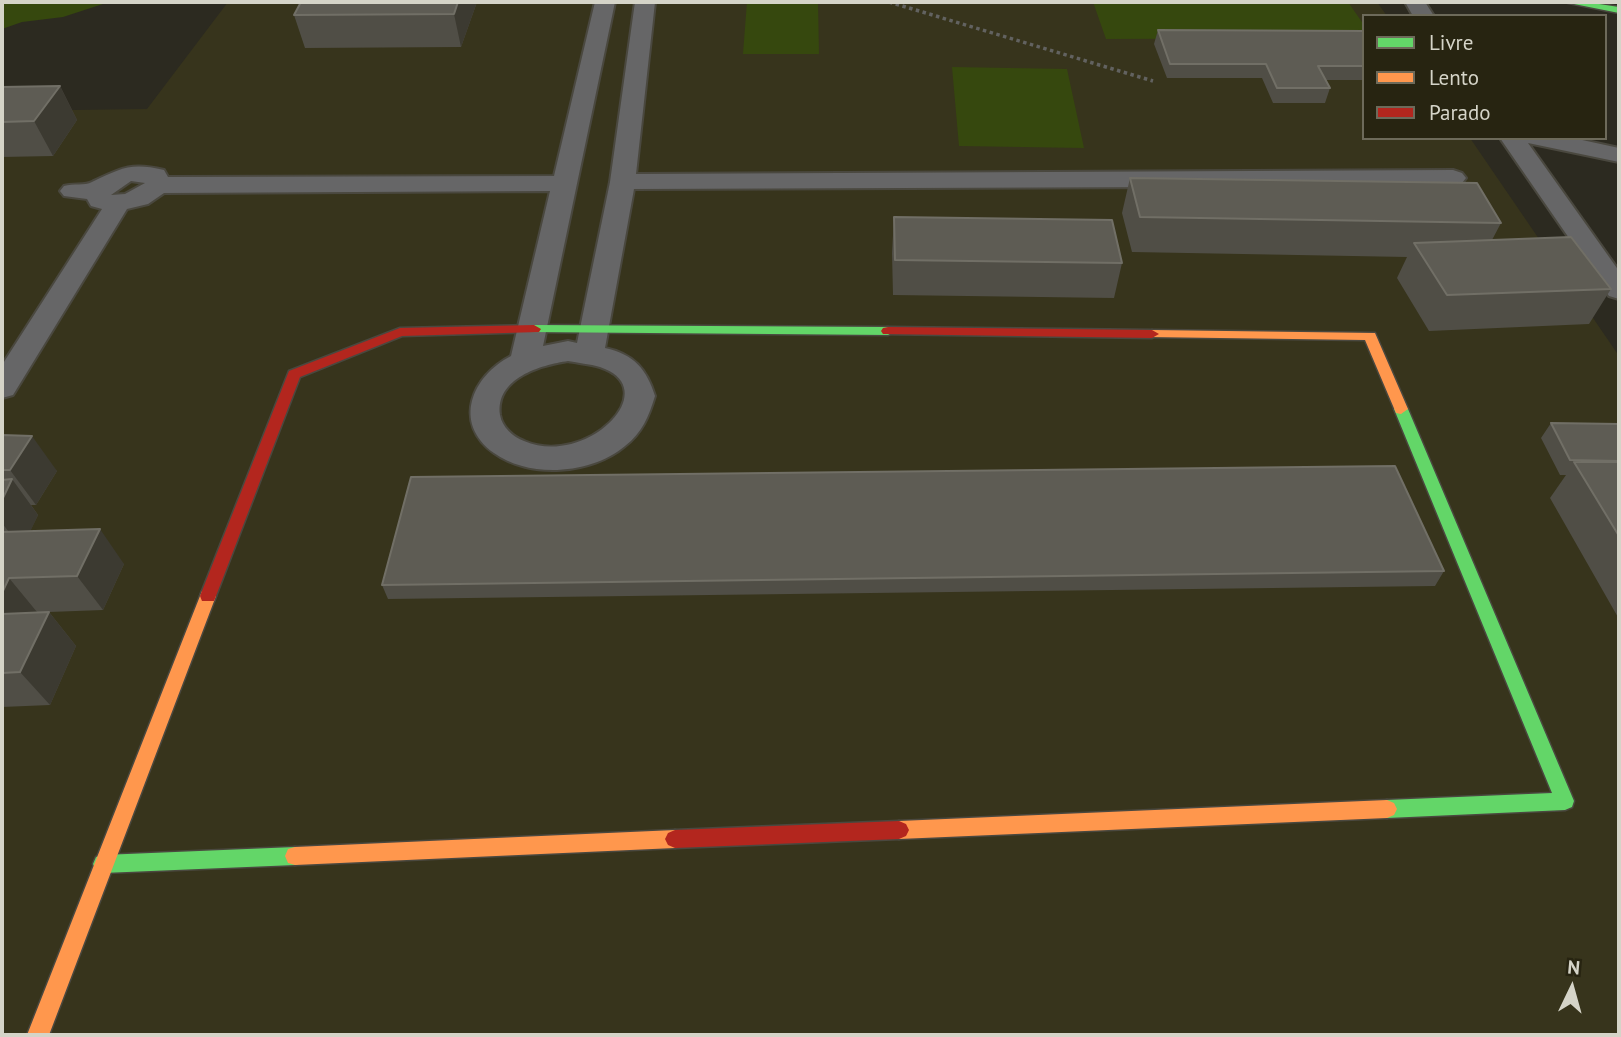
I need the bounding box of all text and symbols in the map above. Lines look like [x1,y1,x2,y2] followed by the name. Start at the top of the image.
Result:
[1362,14,1607,140] legend
[1429,29,1473,56] text: Livre
[1429,64,1479,91] text: Lento
[1429,99,1491,126] text: Parado
[1537,953,1607,1023] north arrow
[1567,955,1581,980] text: N

